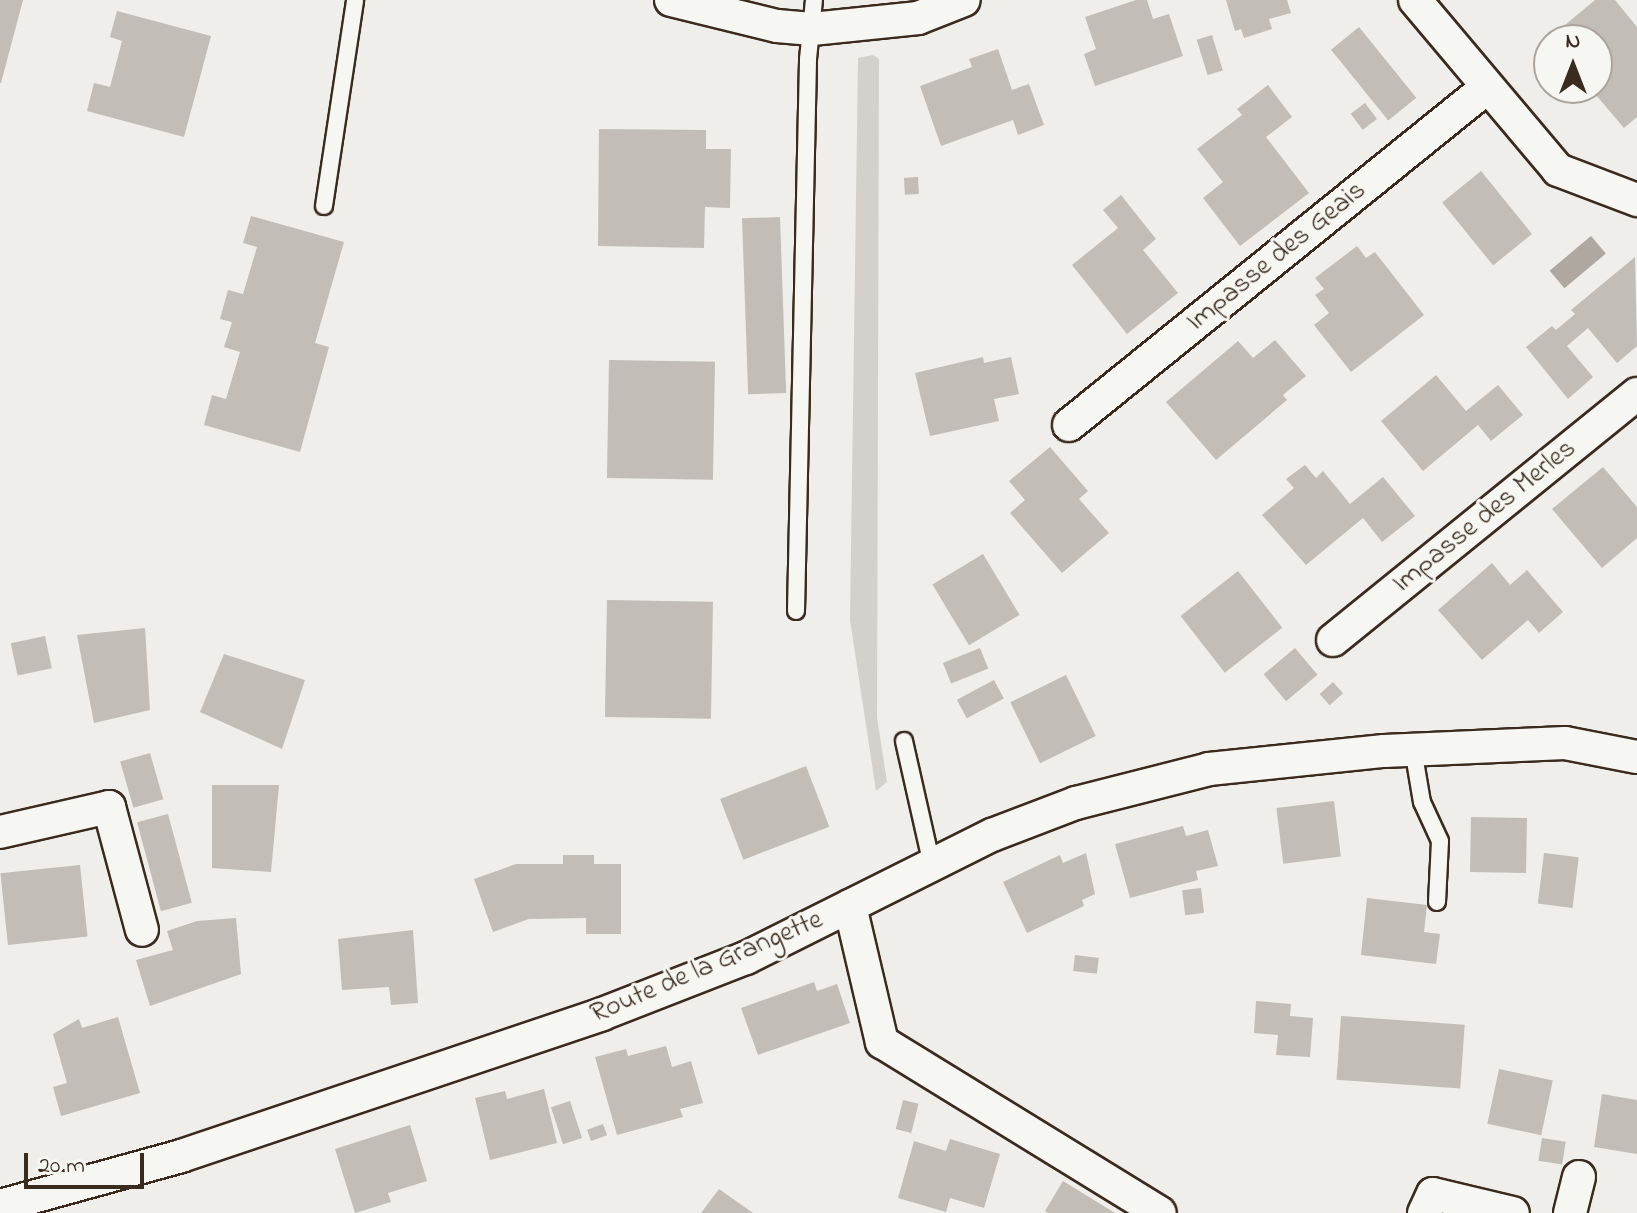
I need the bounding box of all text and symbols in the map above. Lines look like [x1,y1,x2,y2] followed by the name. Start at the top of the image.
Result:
[1533,24,1613,104] north arrow
[1566,26,1580,58] text: N
[1181,174,1373,340] street label: Impasse des Geais
[1387,433,1583,601] street label: Impasse des Merles
[586,904,828,1032] street label: Route de la Grangette
[28,1137,148,1187] scale bar
[38,1149,85,1184] text: 20 m

